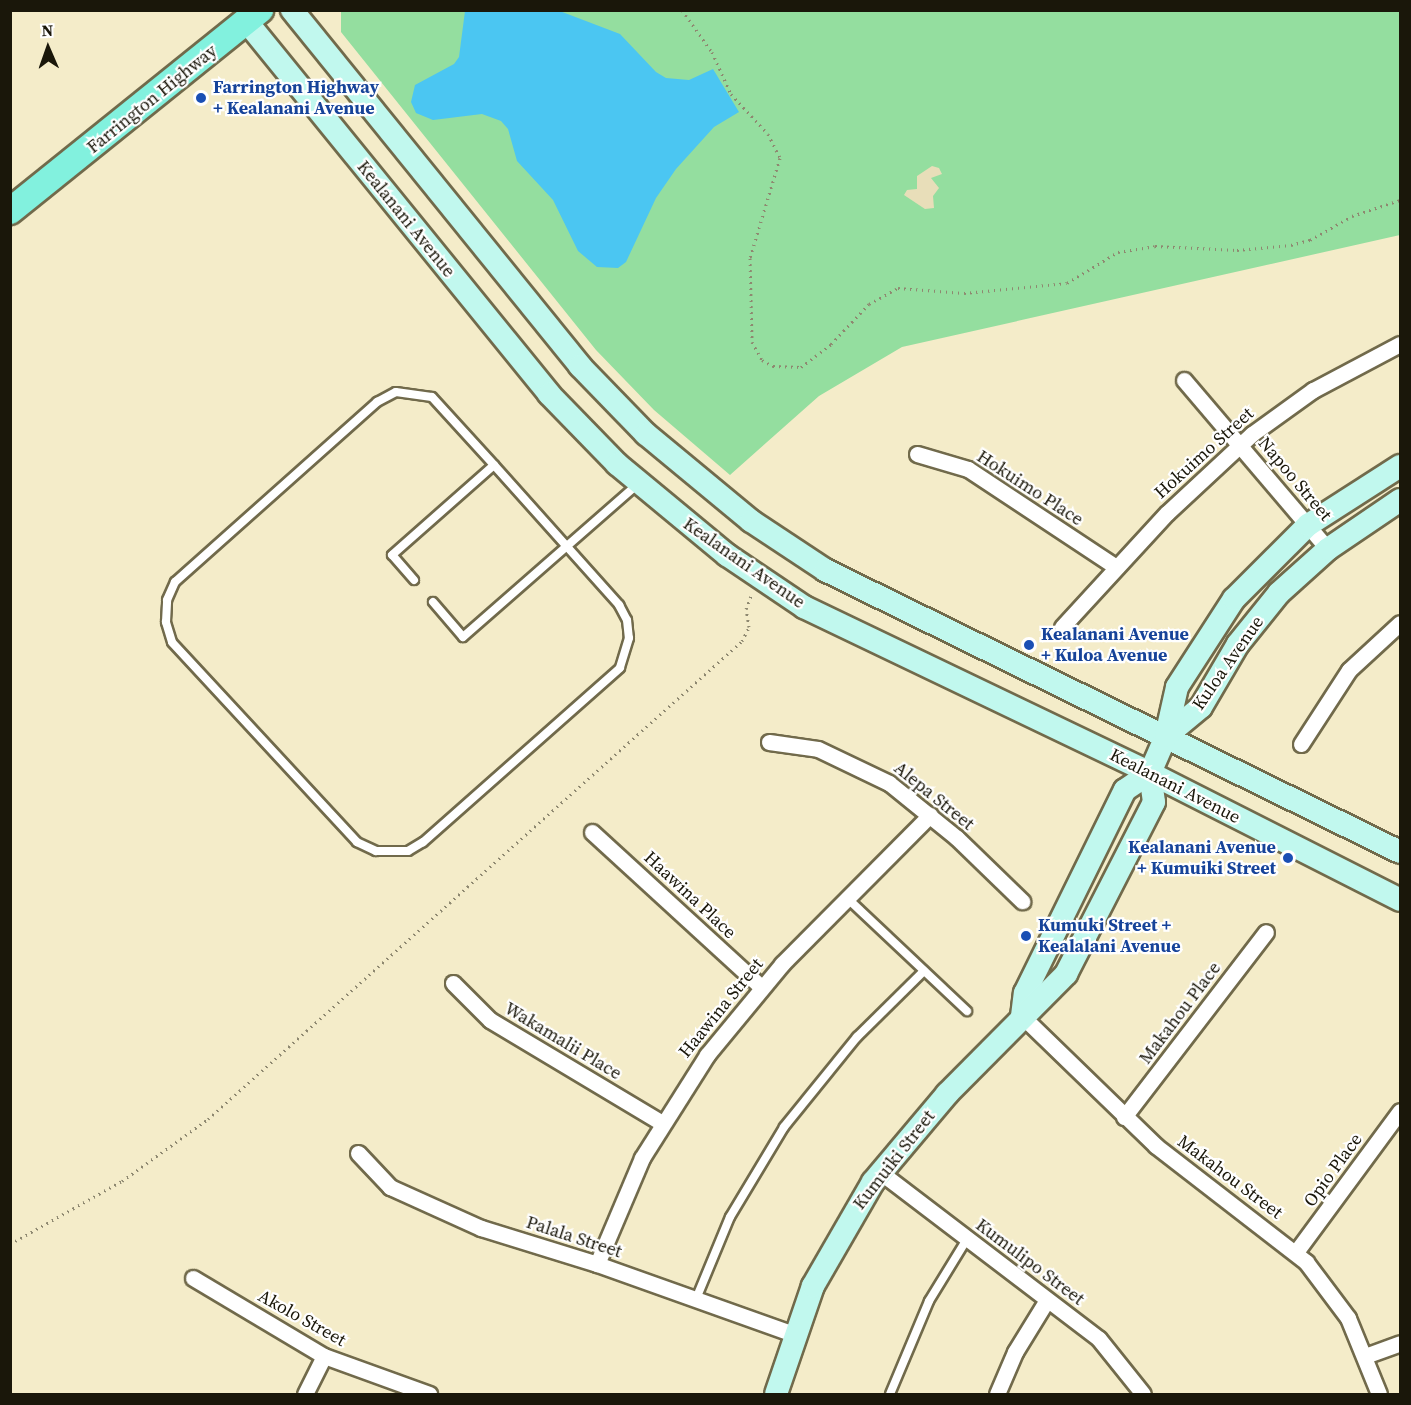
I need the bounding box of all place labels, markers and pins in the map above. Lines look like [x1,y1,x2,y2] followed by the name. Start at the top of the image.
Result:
[213,77,379,119] place label: Farrington Highway + Kealanani Avenue
[194,91,208,105] marker: Farrington Highway + Kealanani Avenue
[1041,624,1189,666] place label: Kealanani Avenue + Kuloa Avenue
[1022,638,1036,652] marker: Kealanani Avenue + Kuloa Avenue
[1128,837,1276,880] place label: Kealanani Avenue + Kumuiki Street
[1281,851,1295,865] marker: Kealanani Avenue + Kumuiki Street
[1038,915,1181,958] place label: Kumuki Street + Kealalani Avenue
[1019,929,1033,943] marker: Kumuki Street + Kealalani Avenue

